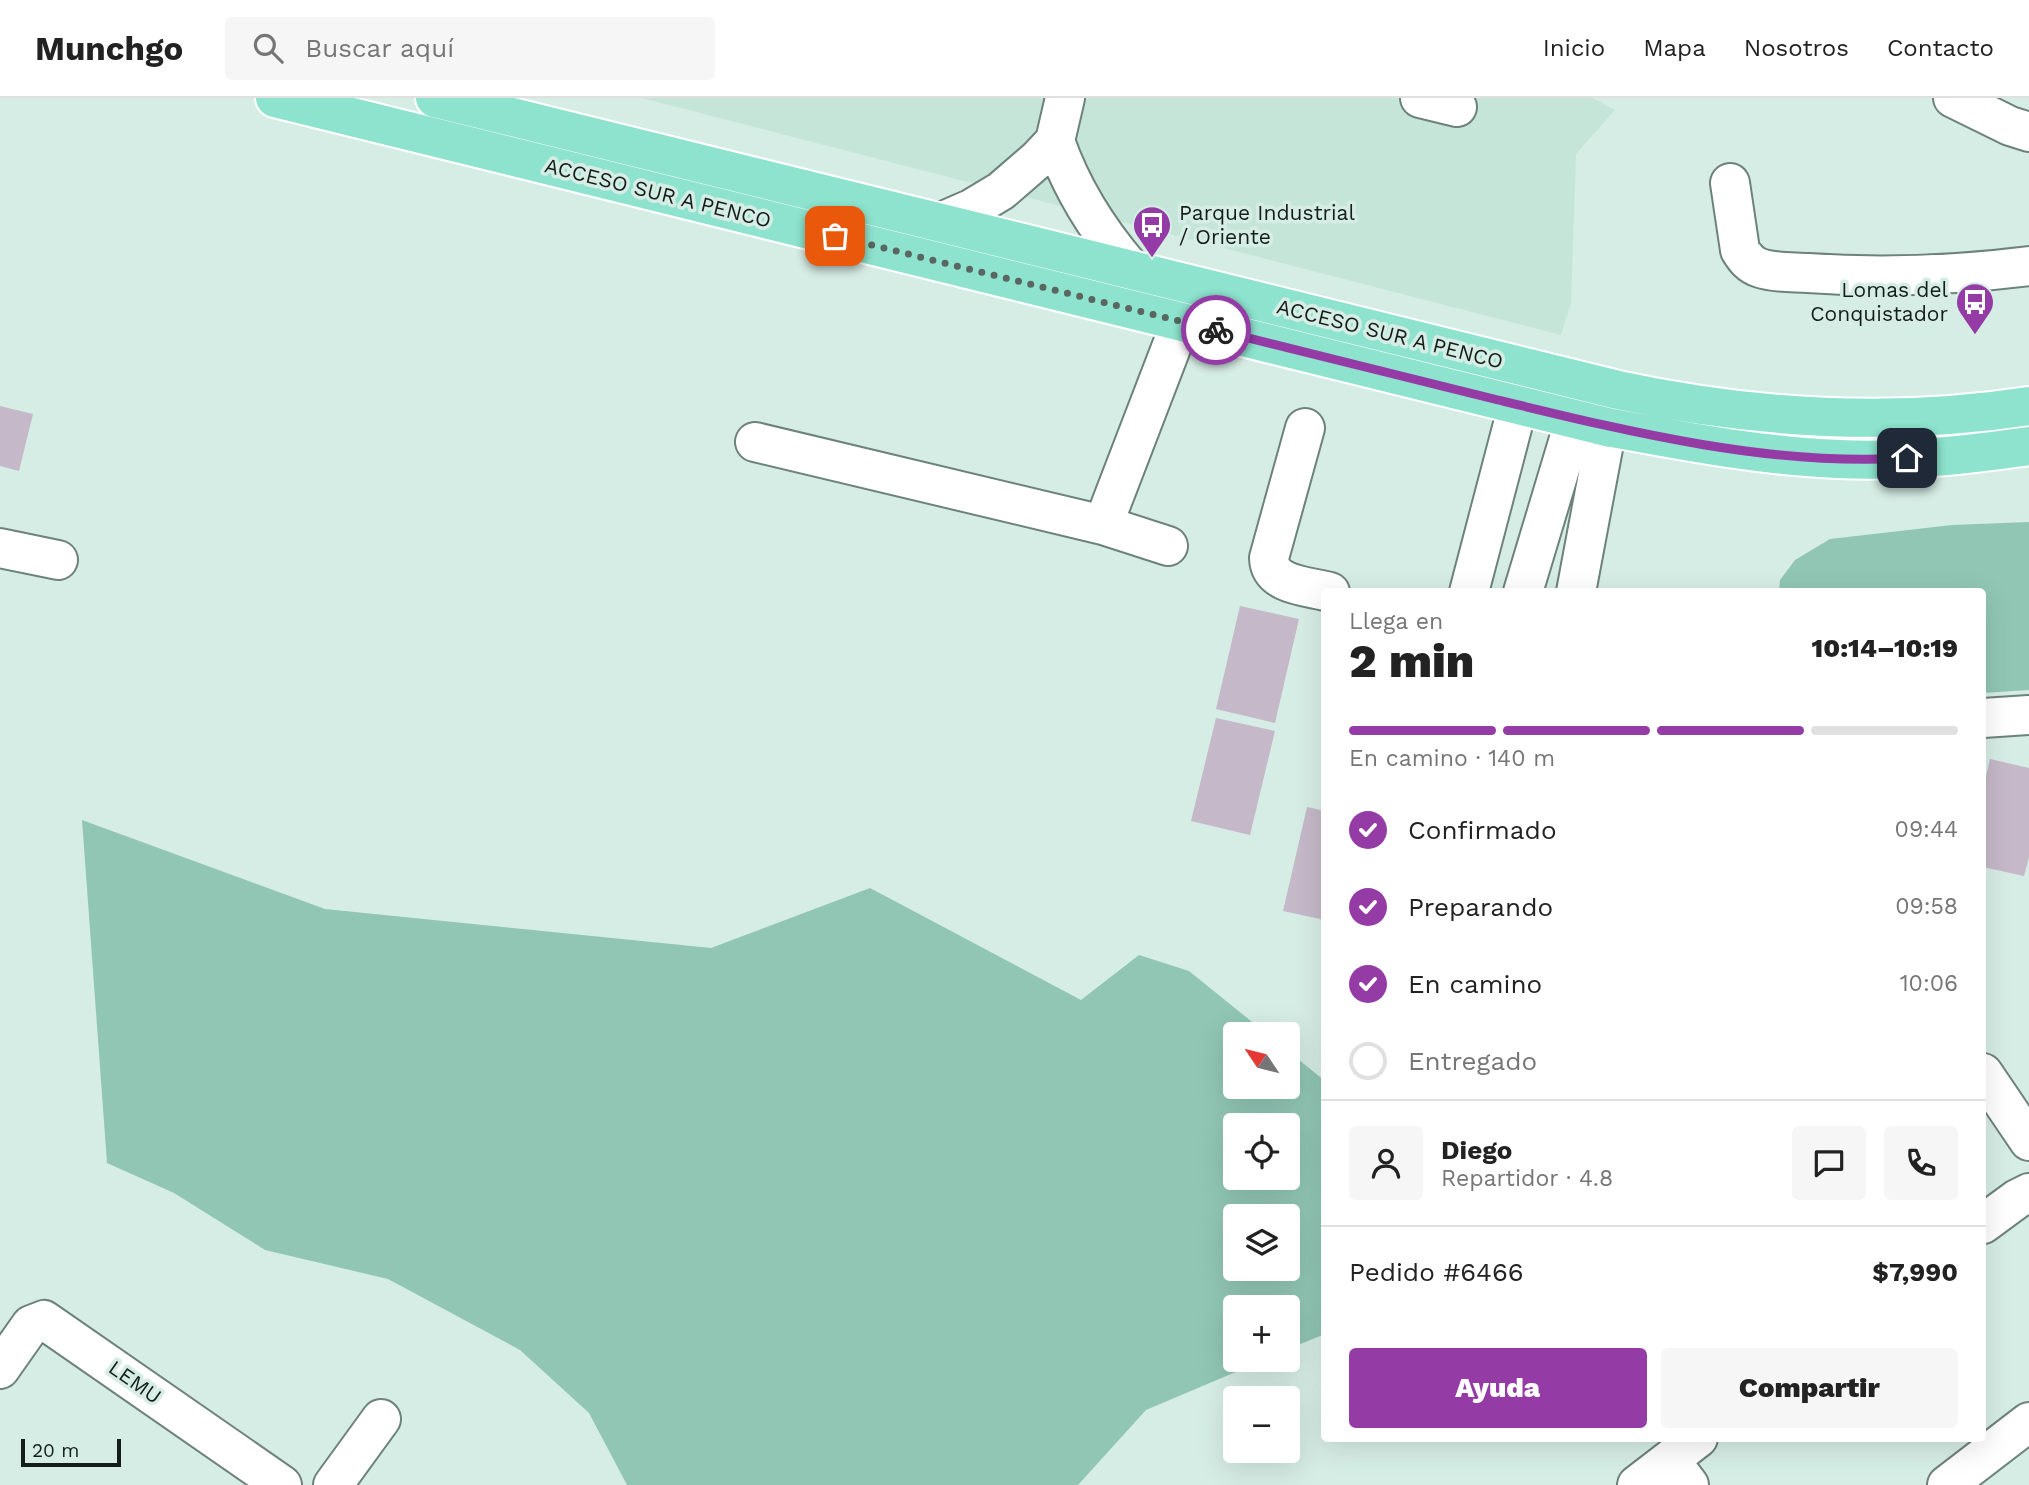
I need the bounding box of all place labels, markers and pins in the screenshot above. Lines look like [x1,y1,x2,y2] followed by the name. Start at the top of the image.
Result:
[1179,200,1355,249] place label: Parque Industrial / Oriente
[1131,204,1173,259] bus stop icon: Parque Industrial / Oriente
[805,206,865,266] pin
[1810,277,1949,326] place label: Lomas del Conquistador
[1954,281,1996,336] bus stop icon: Lomas del Conquistador
[1877,428,1937,488] pin

